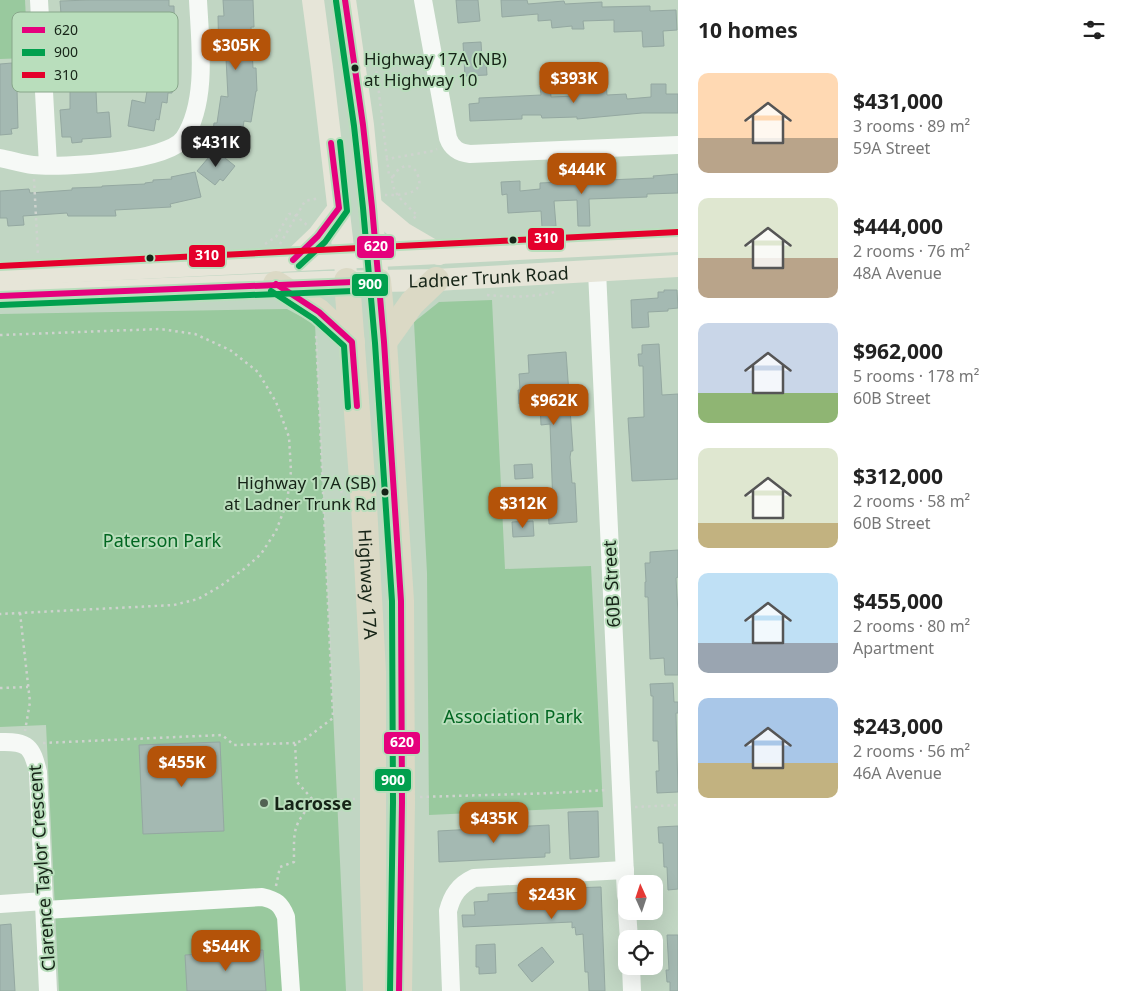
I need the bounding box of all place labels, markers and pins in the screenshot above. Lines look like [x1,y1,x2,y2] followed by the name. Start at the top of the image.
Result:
[201,28,271,71] pin: $305K
[364,47,507,91] place label: Highway 17A (NB) at Highway 10
[539,62,609,104] pin: $393K
[350,63,360,73] marker: Highway 17A (NB) at Highway 10
[181,126,251,168] pin: $431K
[547,152,617,195] pin: $444K
[508,235,518,245] unlabelled marker
[145,253,155,263] unlabelled marker
[519,384,589,426] pin: $962K
[224,471,376,515] place label: Highway 17A (SB) at Ladner Trunk Rd
[488,486,558,529] pin: $312K
[380,487,390,497] marker: Highway 17A (SB) at Ladner Trunk Rd
[147,746,217,788] pin: $455K
[274,791,352,815] place label: Lacrosse
[258,797,270,809] marker: Lacrosse
[459,802,529,844] pin: $435K
[517,878,587,920] pin: $243K
[191,930,261,972] pin: $544K

